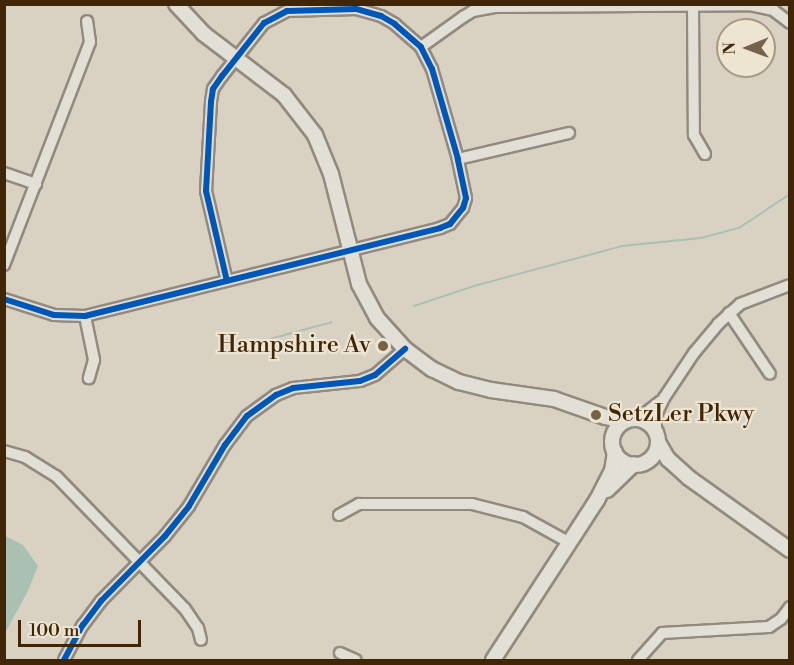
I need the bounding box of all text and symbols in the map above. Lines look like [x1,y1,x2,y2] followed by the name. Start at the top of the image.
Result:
[716,18,776,78] north arrow
[720,42,740,55] text: N
[218,332,371,360] place label: Hampshire Av
[376,339,390,353] marker: Hampshire Av
[608,401,754,429] place label: SetzLer Pkwy
[589,408,603,422] marker: SetzLer Pkwy
[21,608,144,646] scale bar
[29,619,80,642] text: 100 m

